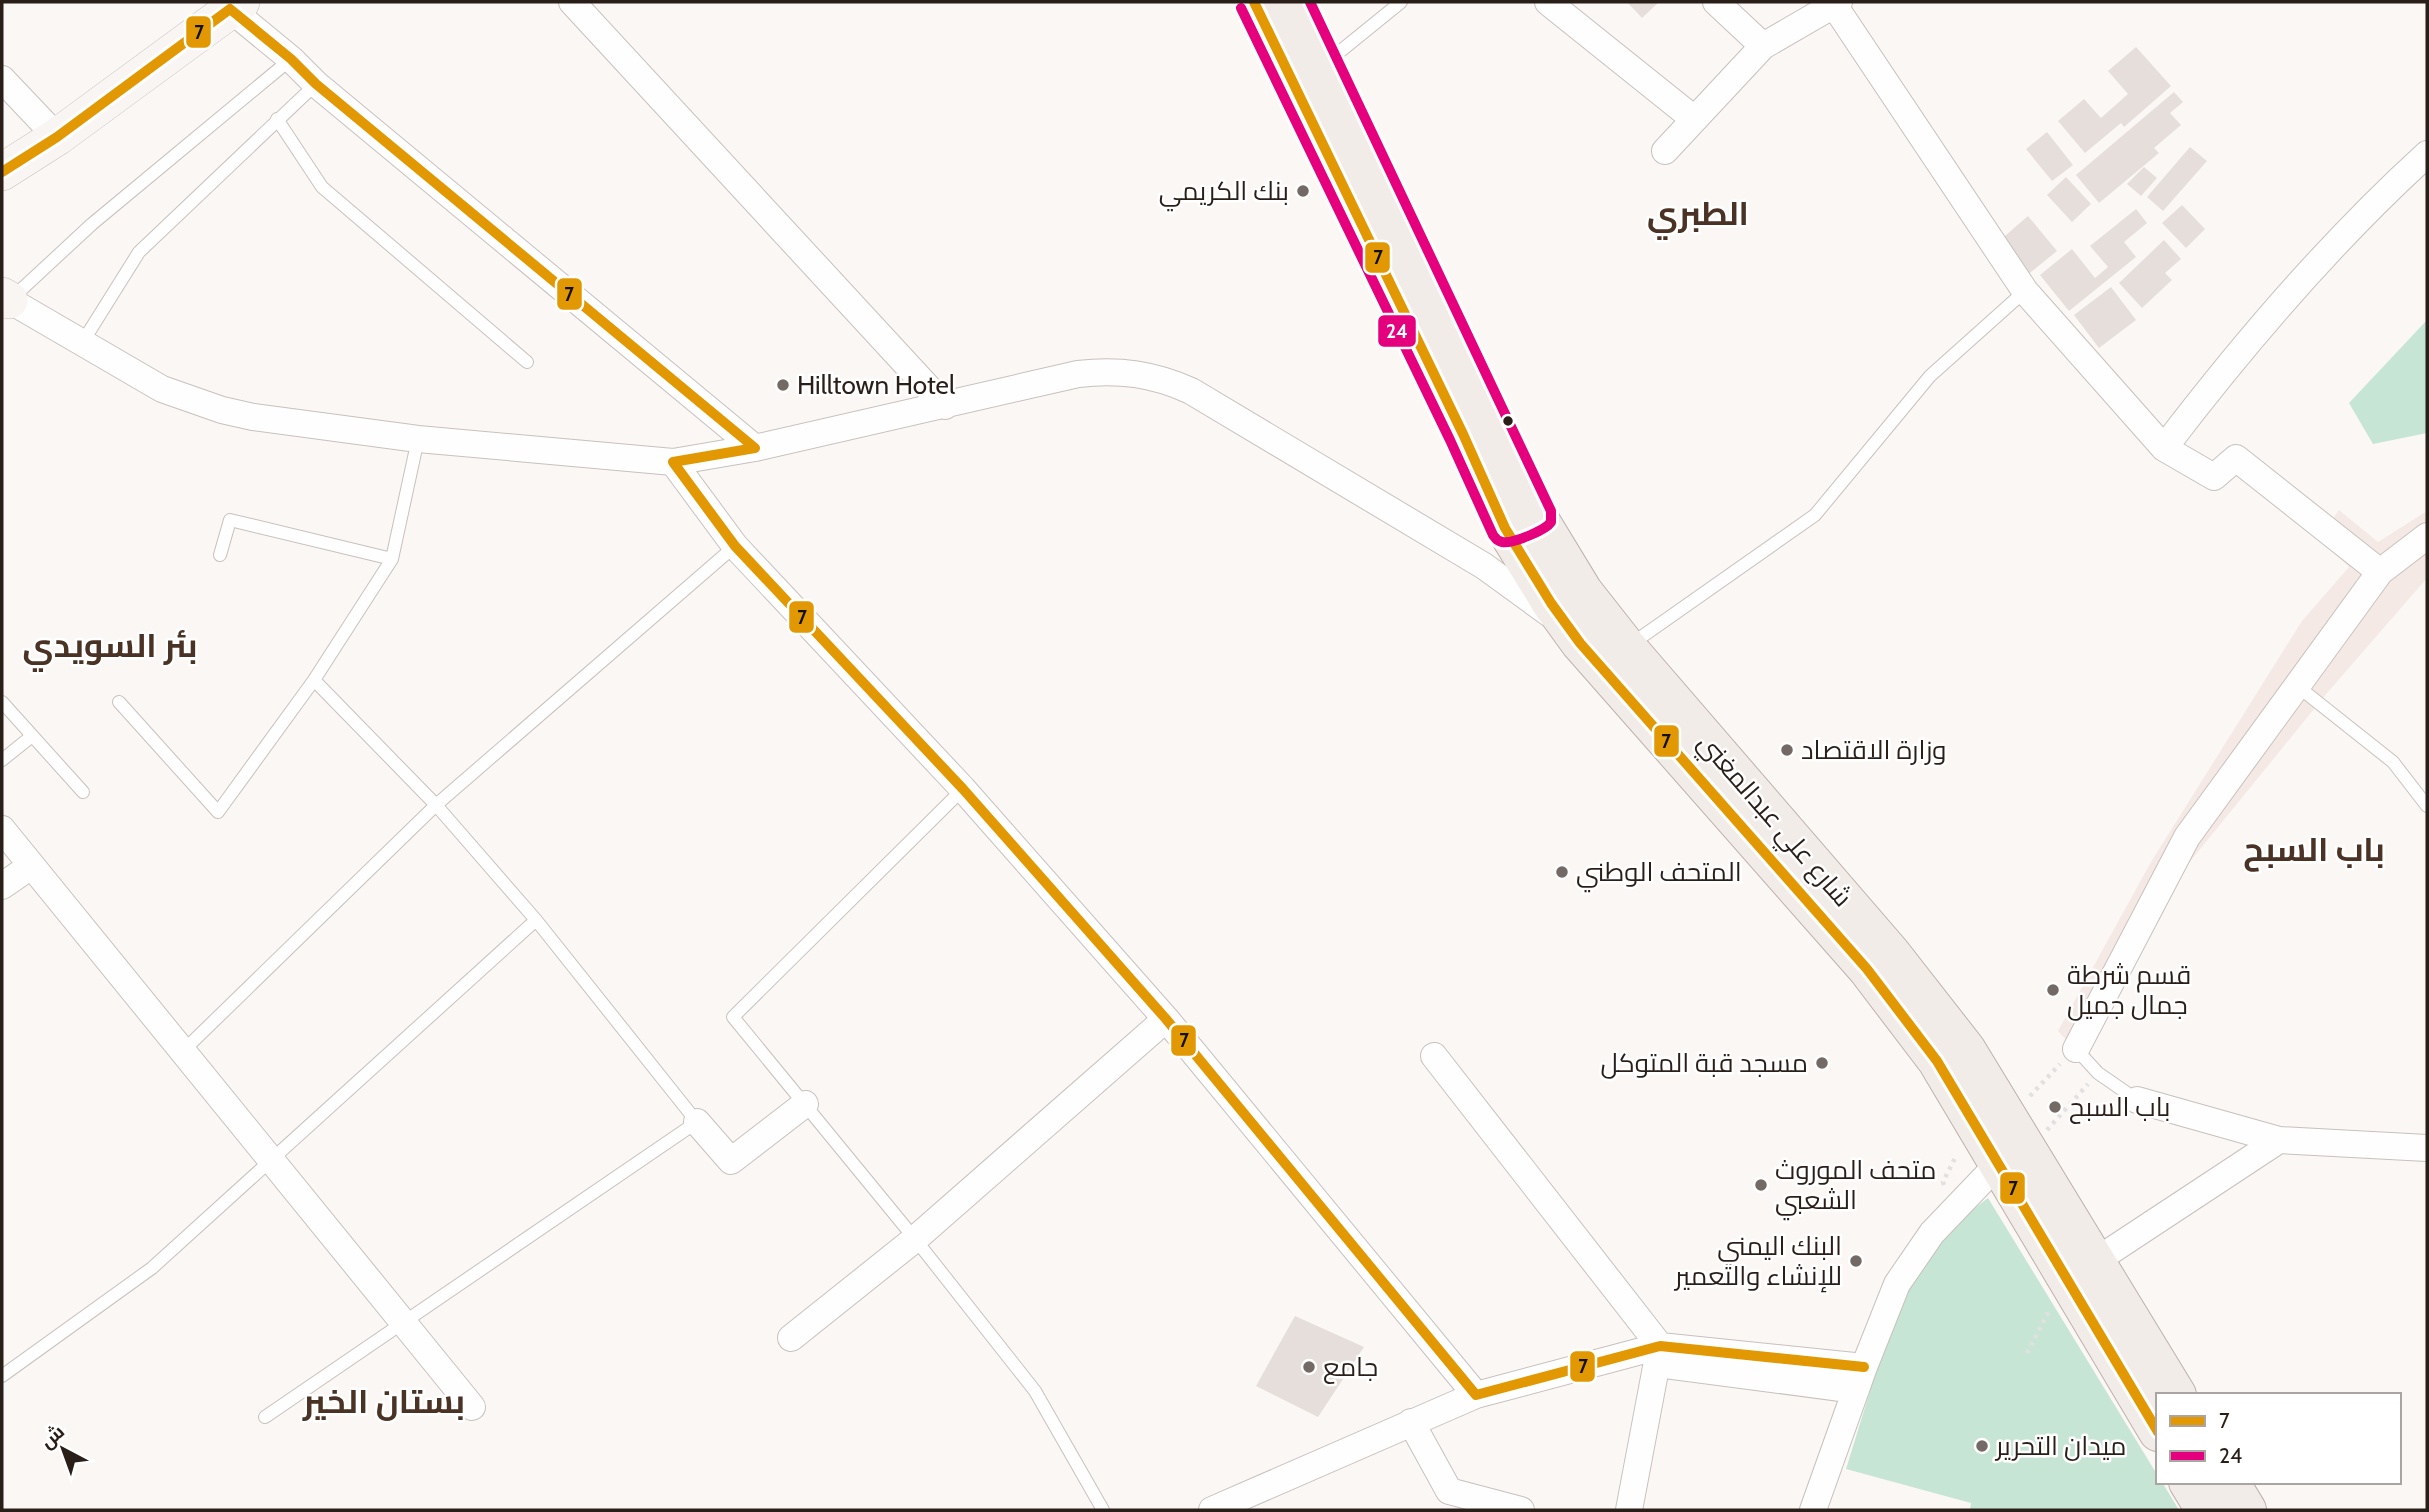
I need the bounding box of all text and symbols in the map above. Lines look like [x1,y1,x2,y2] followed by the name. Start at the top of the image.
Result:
[185,15,212,49] line badge: 7
[194,21,204,44] text: 7
[1159,175,1289,212] place label: بنك الكريمي
[1295,183,1311,199] marker: بنك الكريمي
[1647,193,1749,240] district label: الطبري
[1364,241,1391,274] line badge: 7
[1373,246,1383,269] text: 7
[556,277,583,311] line badge: 7
[564,283,574,306] text: 7
[1377,314,1417,348] line badge: 24
[1386,320,1408,343] text: 24
[797,369,955,401] place label: Hilltown Hotel
[775,377,791,393] marker: Hilltown Hotel
[1501,414,1515,428] unlabelled marker
[788,600,815,634] line badge: 7
[797,606,807,629] text: 7
[23,625,197,672] district label: بئر السويدي
[1653,724,1680,758] line badge: 7
[1687,727,1859,916] street label: شارع علي عبدالمغني
[1661,730,1671,753] text: 7
[1801,734,1946,766] place label: وزارة الاقتصاد
[1779,742,1795,758] marker: وزارة الاقتصاد
[2243,829,2385,872] district label: باب السبح
[1576,856,1742,893] place label: المتحف الوطني
[1554,864,1570,880] marker: المتحف الوطني
[2067,959,2191,1021] place label: قسم شرطة جمال جميل
[2045,982,2061,998] marker: قسم شرطة جمال جميل
[1170,1024,1197,1057] line badge: 7
[1179,1029,1189,1052] text: 7
[1600,1047,1808,1079] place label: مسجد قبة المتوكل
[1814,1055,1830,1071] marker: مسجد قبة المتوكل
[2069,1091,2170,1124] place label: باب السبح
[2047,1099,2063,1115] marker: باب السبح
[1775,1154,1937,1221] place label: متحف الموروث الشعبي
[1999,1171,2026,1205] line badge: 7
[1753,1177,1769,1193] marker: متحف الموروث الشعبي
[2008,1177,2018,1200] text: 7
[1673,1230,1842,1293] place label: البنك اليمني للإنشاء والتعمير
[1848,1253,1864,1269] marker: البنك اليمني للإنشاء والتعمير
[1569,1350,1596,1383] line badge: 7
[1323,1351,1378,1384] place label: جامع
[1578,1355,1588,1378] text: 7
[1301,1359,1317,1375] marker: جامع
[302,1381,465,1421] district label: بستان الخير
[2156,1393,2401,1484] legend
[2219,1408,2230,1433] text: 7
[28,1414,98,1484] north arrow
[35,1420,69,1453] text: ش
[1994,1430,2127,1462] place label: ميدان التحرير
[1974,1438,1990,1454] marker: ميدان التحرير
[2219,1443,2242,1468] text: 24

